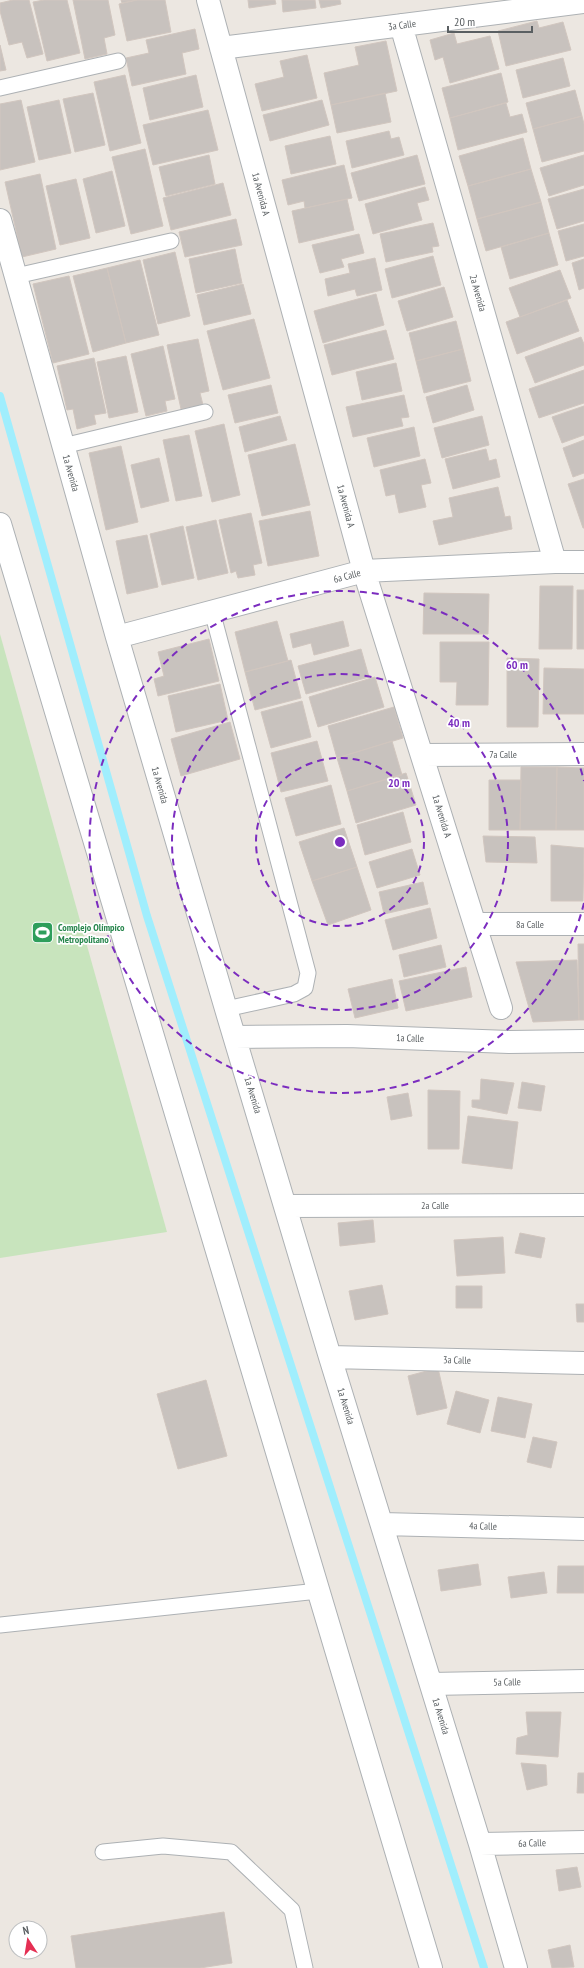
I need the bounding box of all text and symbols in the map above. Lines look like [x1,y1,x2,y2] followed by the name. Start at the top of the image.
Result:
[448,8,532,34] scale bar
[454,14,475,29] text: 20 m
[387,17,417,33] street label: 3a Calle
[249,171,273,217] street label: 1a Avenida A
[467,273,489,313] street label: 2a Avenida
[60,453,82,493] street label: 1a Avenida
[334,483,358,529] street label: 1a Avenida A
[332,566,362,586] street label: 6a Calle
[506,657,528,672] text: 60 m
[448,715,470,730] text: 40 m
[489,748,517,761] street label: 7a Calle
[149,765,171,805] street label: 1a Avenida
[388,775,410,790] text: 20 m
[429,793,455,839] street label: 1a Avenida A
[333,835,347,849] centre of rings
[516,918,544,931] street label: 8a Calle
[29,920,55,946] sports icon: Complejo Olímpico Metropolitano
[58,921,125,946] place label: Complejo Olímpico Metropolitano
[396,1031,424,1045] street label: 1a Calle
[241,1075,265,1115] street label: 1a Avenida
[421,1199,449,1212] street label: 2a Calle
[443,1353,471,1367] street label: 3a Calle
[334,1386,358,1426] street label: 1a Avenida
[469,1519,497,1533] street label: 4a Calle
[493,1675,521,1689] street label: 5a Calle
[429,1696,453,1736] street label: 1a Avenida
[518,1836,546,1850] street label: 6a Calle
[8,1920,48,1960] north arrow
[22,1923,30,1938] text: N

